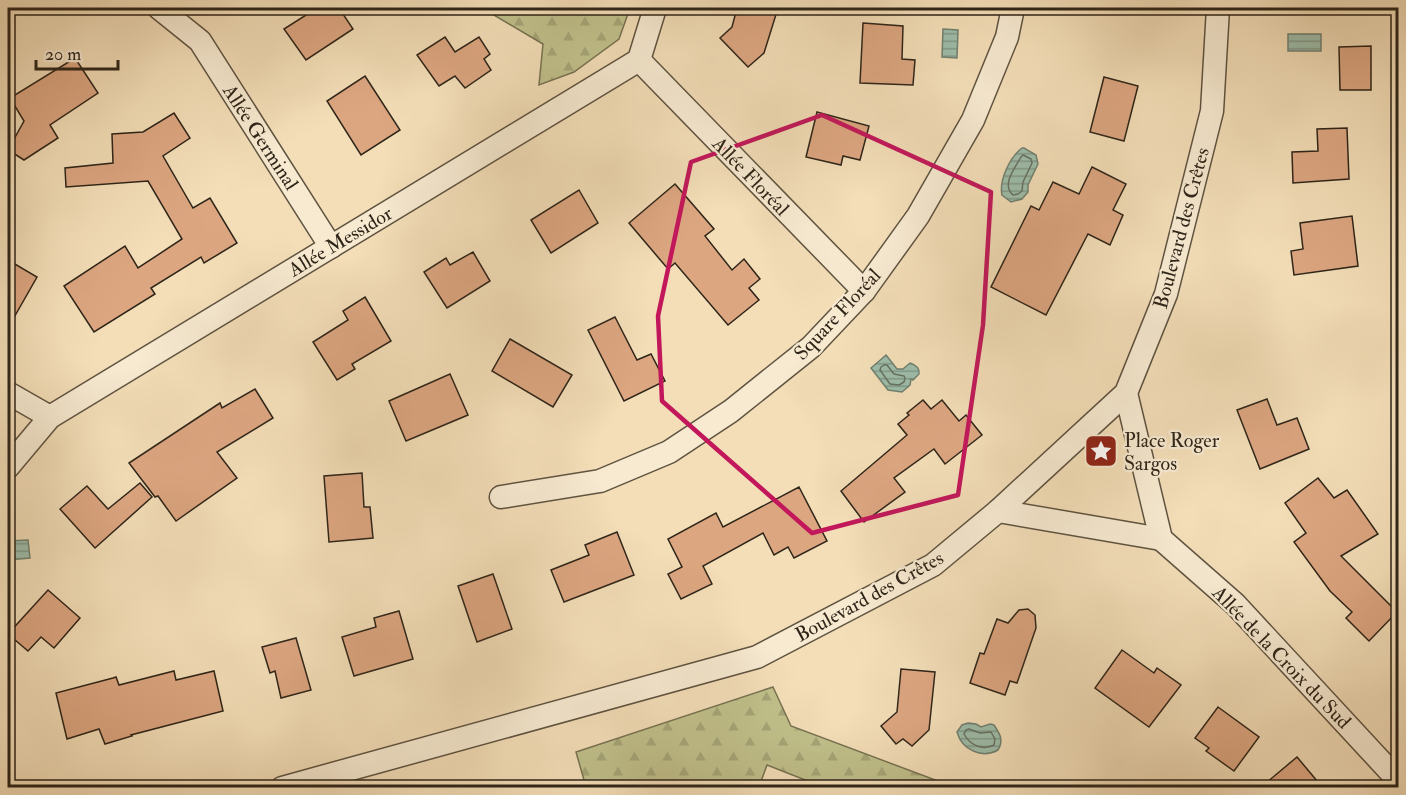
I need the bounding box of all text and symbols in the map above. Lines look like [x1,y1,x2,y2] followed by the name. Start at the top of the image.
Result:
[36,33,118,71] scale bar
[45,43,81,66] text: 20 m
[217,79,304,195] street label: Allée Germinal
[706,131,794,221] street label: Allée Floréal
[1148,145,1215,311] street label: Boulevard des Crêtes
[283,200,397,283] street label: Allée Messidor
[789,263,886,365] street label: Square Floréal
[1124,428,1220,476] place label: Place Roger Sargos
[1083,433,1119,469] place icon: Place Roger Sargos
[791,545,948,648] street label: Boulevard des Crêtes
[1206,580,1356,734] street label: Allée de la Croix du Sud

